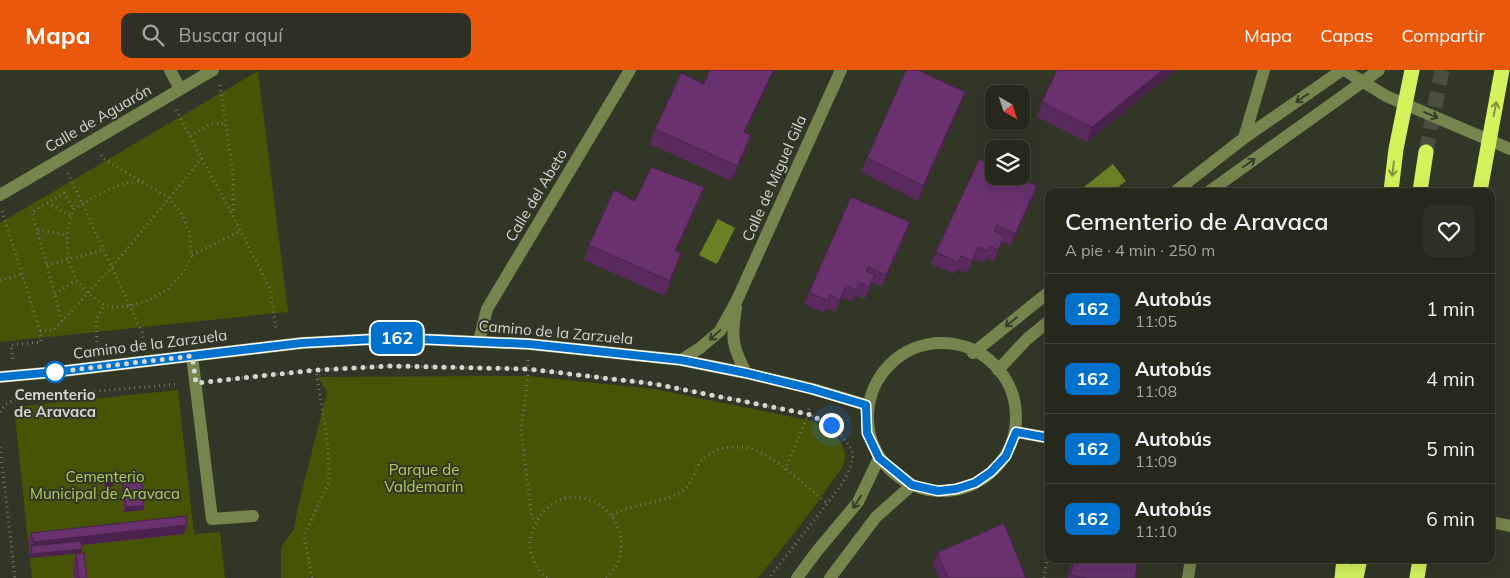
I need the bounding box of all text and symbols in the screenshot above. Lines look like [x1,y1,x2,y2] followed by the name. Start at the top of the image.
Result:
[121,13,471,58] search box
[25,20,91,50] text: Mapa
[139,21,167,49] icon: search
[179,23,283,47] text: Buscar aquí
[1244,24,1292,47] text: Mapa
[1320,24,1374,47] text: Capas
[1402,24,1485,47] text: Compartir
[41,80,155,156] street label: Calle de Aguarón
[985,85,1030,130] north arrow
[985,85,1030,185] map controls
[1295,93,1309,103] one-way arrow
[1490,101,1500,117] one-way arrow
[1423,111,1438,121] one-way arrow
[738,112,810,244] street label: Calle de Miguel Gila
[985,140,1030,185] button: layers
[501,145,571,245] street label: Calle del Abeto
[1242,158,1256,168] one-way arrow
[1388,161,1398,177] one-way arrow
[1423,205,1475,257] button: heart
[1065,206,1329,236] text: Cementerio de Aravaca
[1065,240,1215,260] text: A pie · 4 min · 250 m
[1135,287,1212,311] text: Autobús
[1076,297,1109,320] text: 162
[1426,297,1475,321] text: 1 min
[1135,311,1177,331] text: 11:05
[478,316,634,348] street label: Camino de la Zarzuela
[1004,316,1017,327] one-way arrow
[368,322,426,354] line badge: 162
[72,325,228,363] street label: Camino de la Zarzuela
[381,326,413,349] text: 162
[709,329,721,341] one-way arrow
[1135,357,1212,381] text: Autobús
[44,361,66,383] marker: Cementerio de Aravaca
[1076,367,1109,390] text: 162
[1426,367,1475,391] text: 4 min
[1135,381,1177,401] text: 11:08
[14,385,96,421] place label: Cementerio de Aravaca
[819,413,844,438] your location
[1135,427,1212,451] text: Autobús
[1076,437,1109,460] text: 162
[1426,437,1475,461] text: 5 min
[1135,451,1177,471] text: 11:09
[384,460,464,496] park label: Parque de Valdemarín
[30,467,180,503] park label: Cementerio Municipal de Aravaca
[852,495,862,509] one-way arrow
[1135,497,1212,521] text: Autobús
[1076,507,1109,530] text: 162
[1426,507,1475,531] text: 6 min
[1135,521,1177,541] text: 11:10

